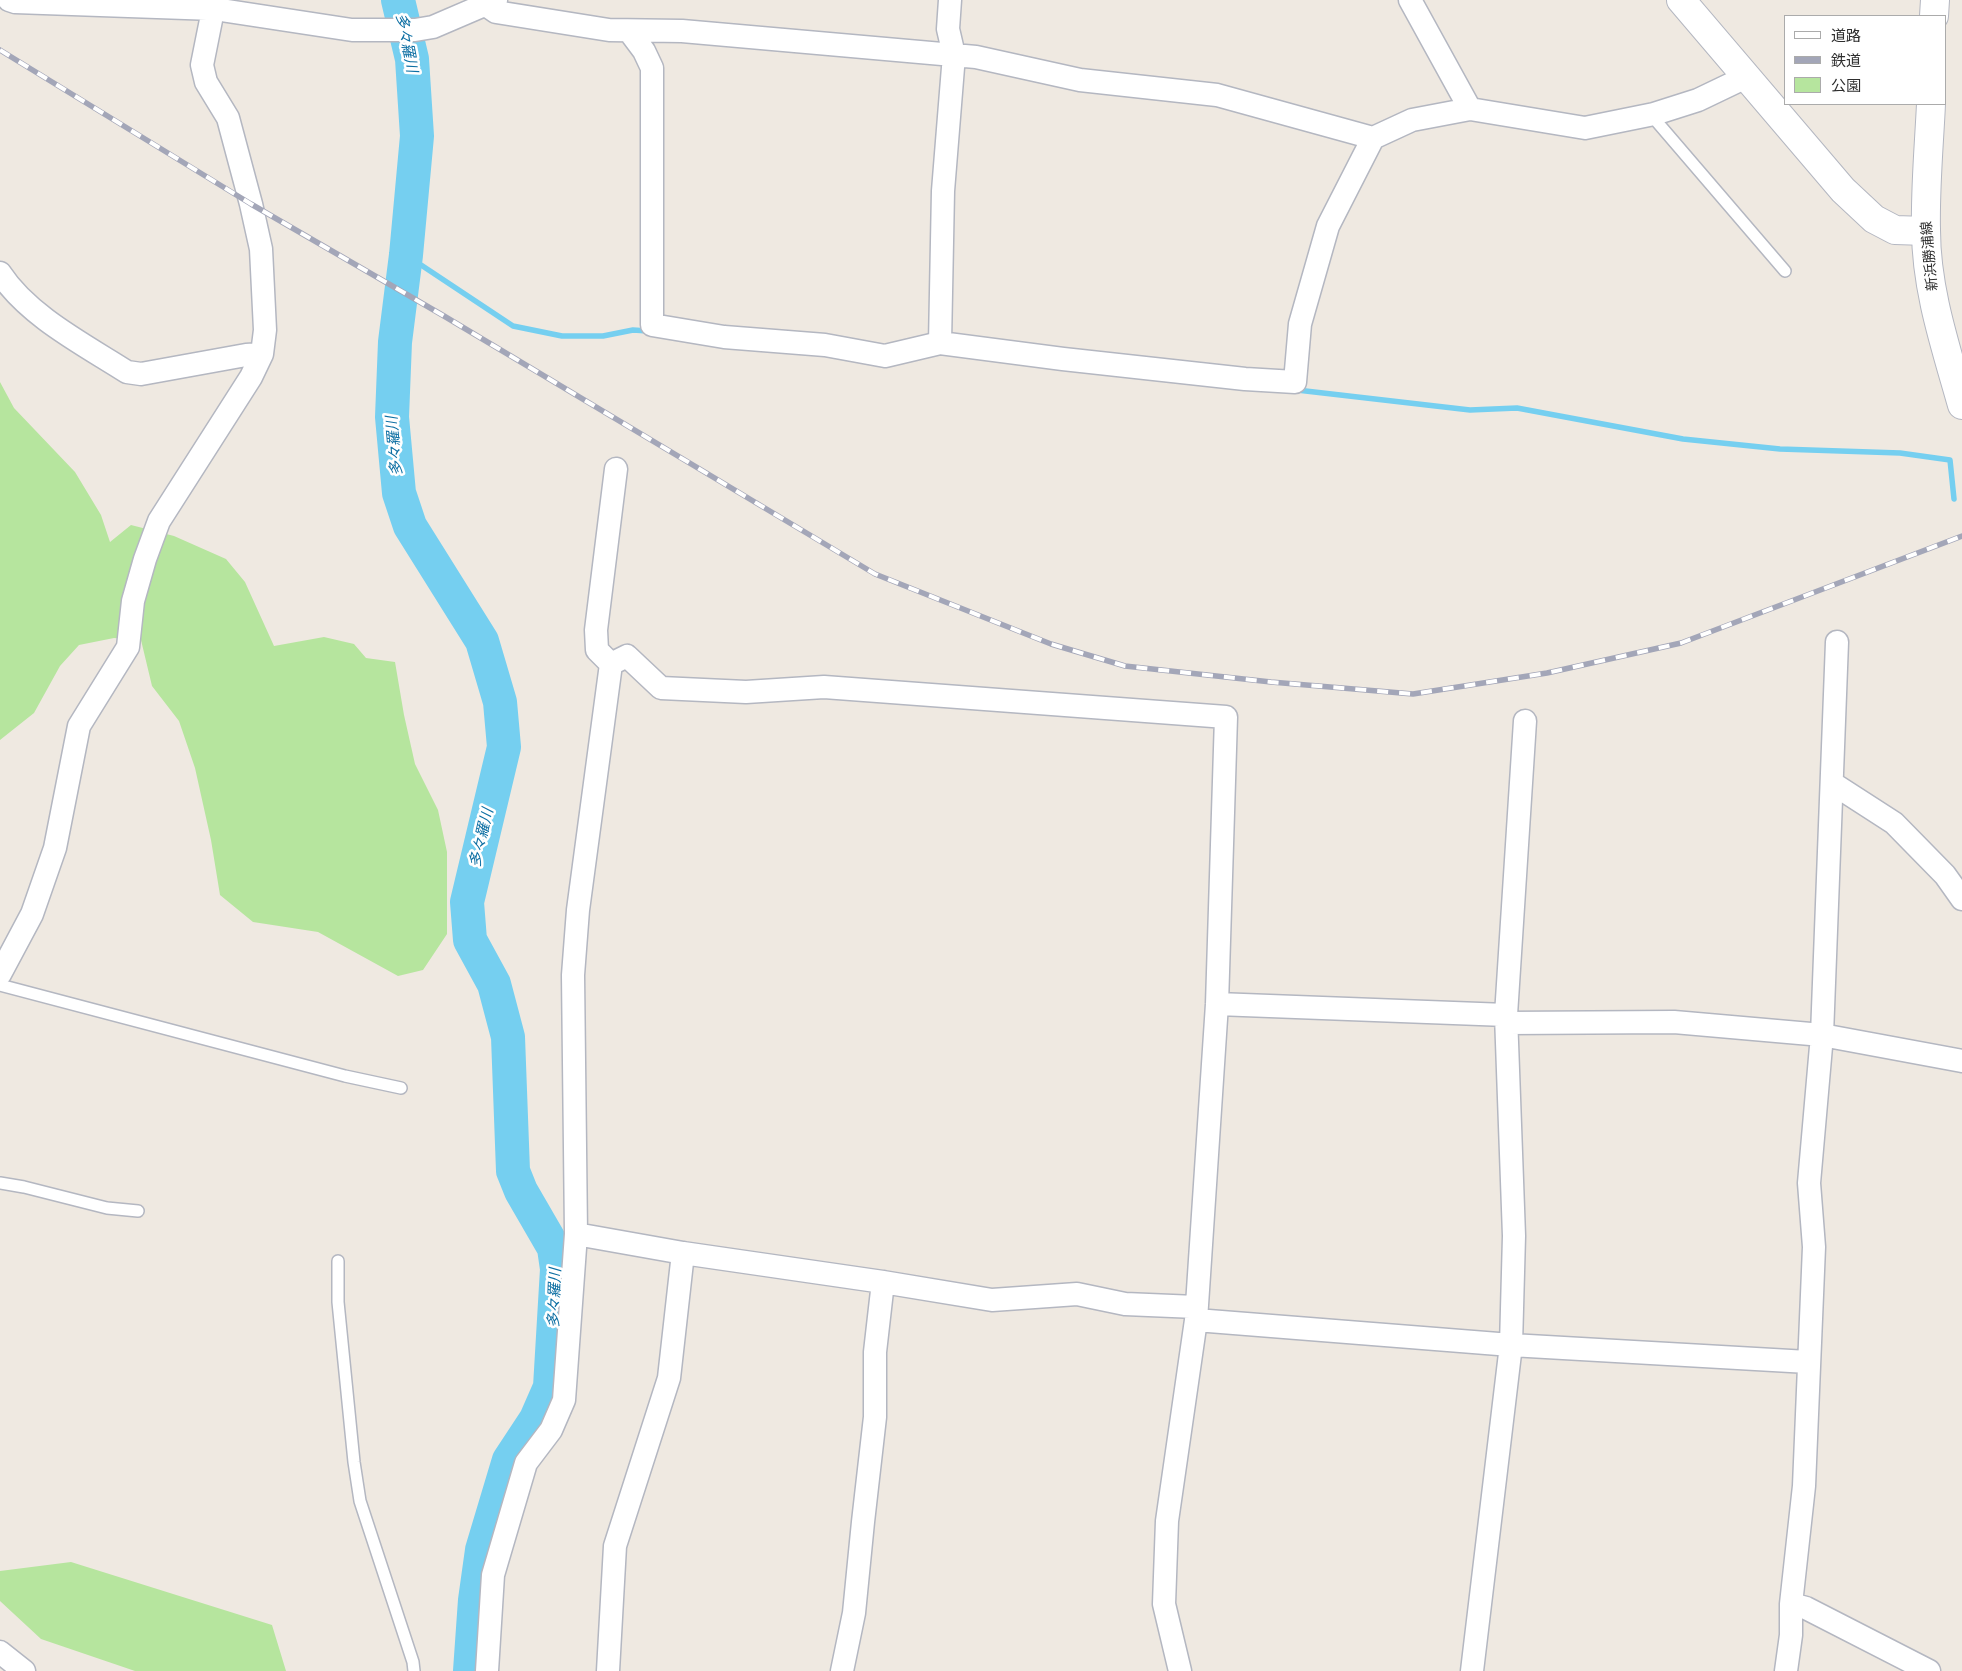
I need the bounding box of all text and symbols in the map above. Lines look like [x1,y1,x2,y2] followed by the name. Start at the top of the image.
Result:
[391,12,421,74] water label: 多々羅川
[1784,15,1947,105] legend
[1831,27,1861,45] text: 道路
[1831,52,1861,70] text: 鉄道
[1831,77,1861,95] text: 公園
[1919,220,1941,292] street label: 新浜勝浦線
[383,415,407,477] water label: 多々羅川
[466,807,498,869] water label: 多々羅川
[545,1268,565,1328] water label: 多々羅川

